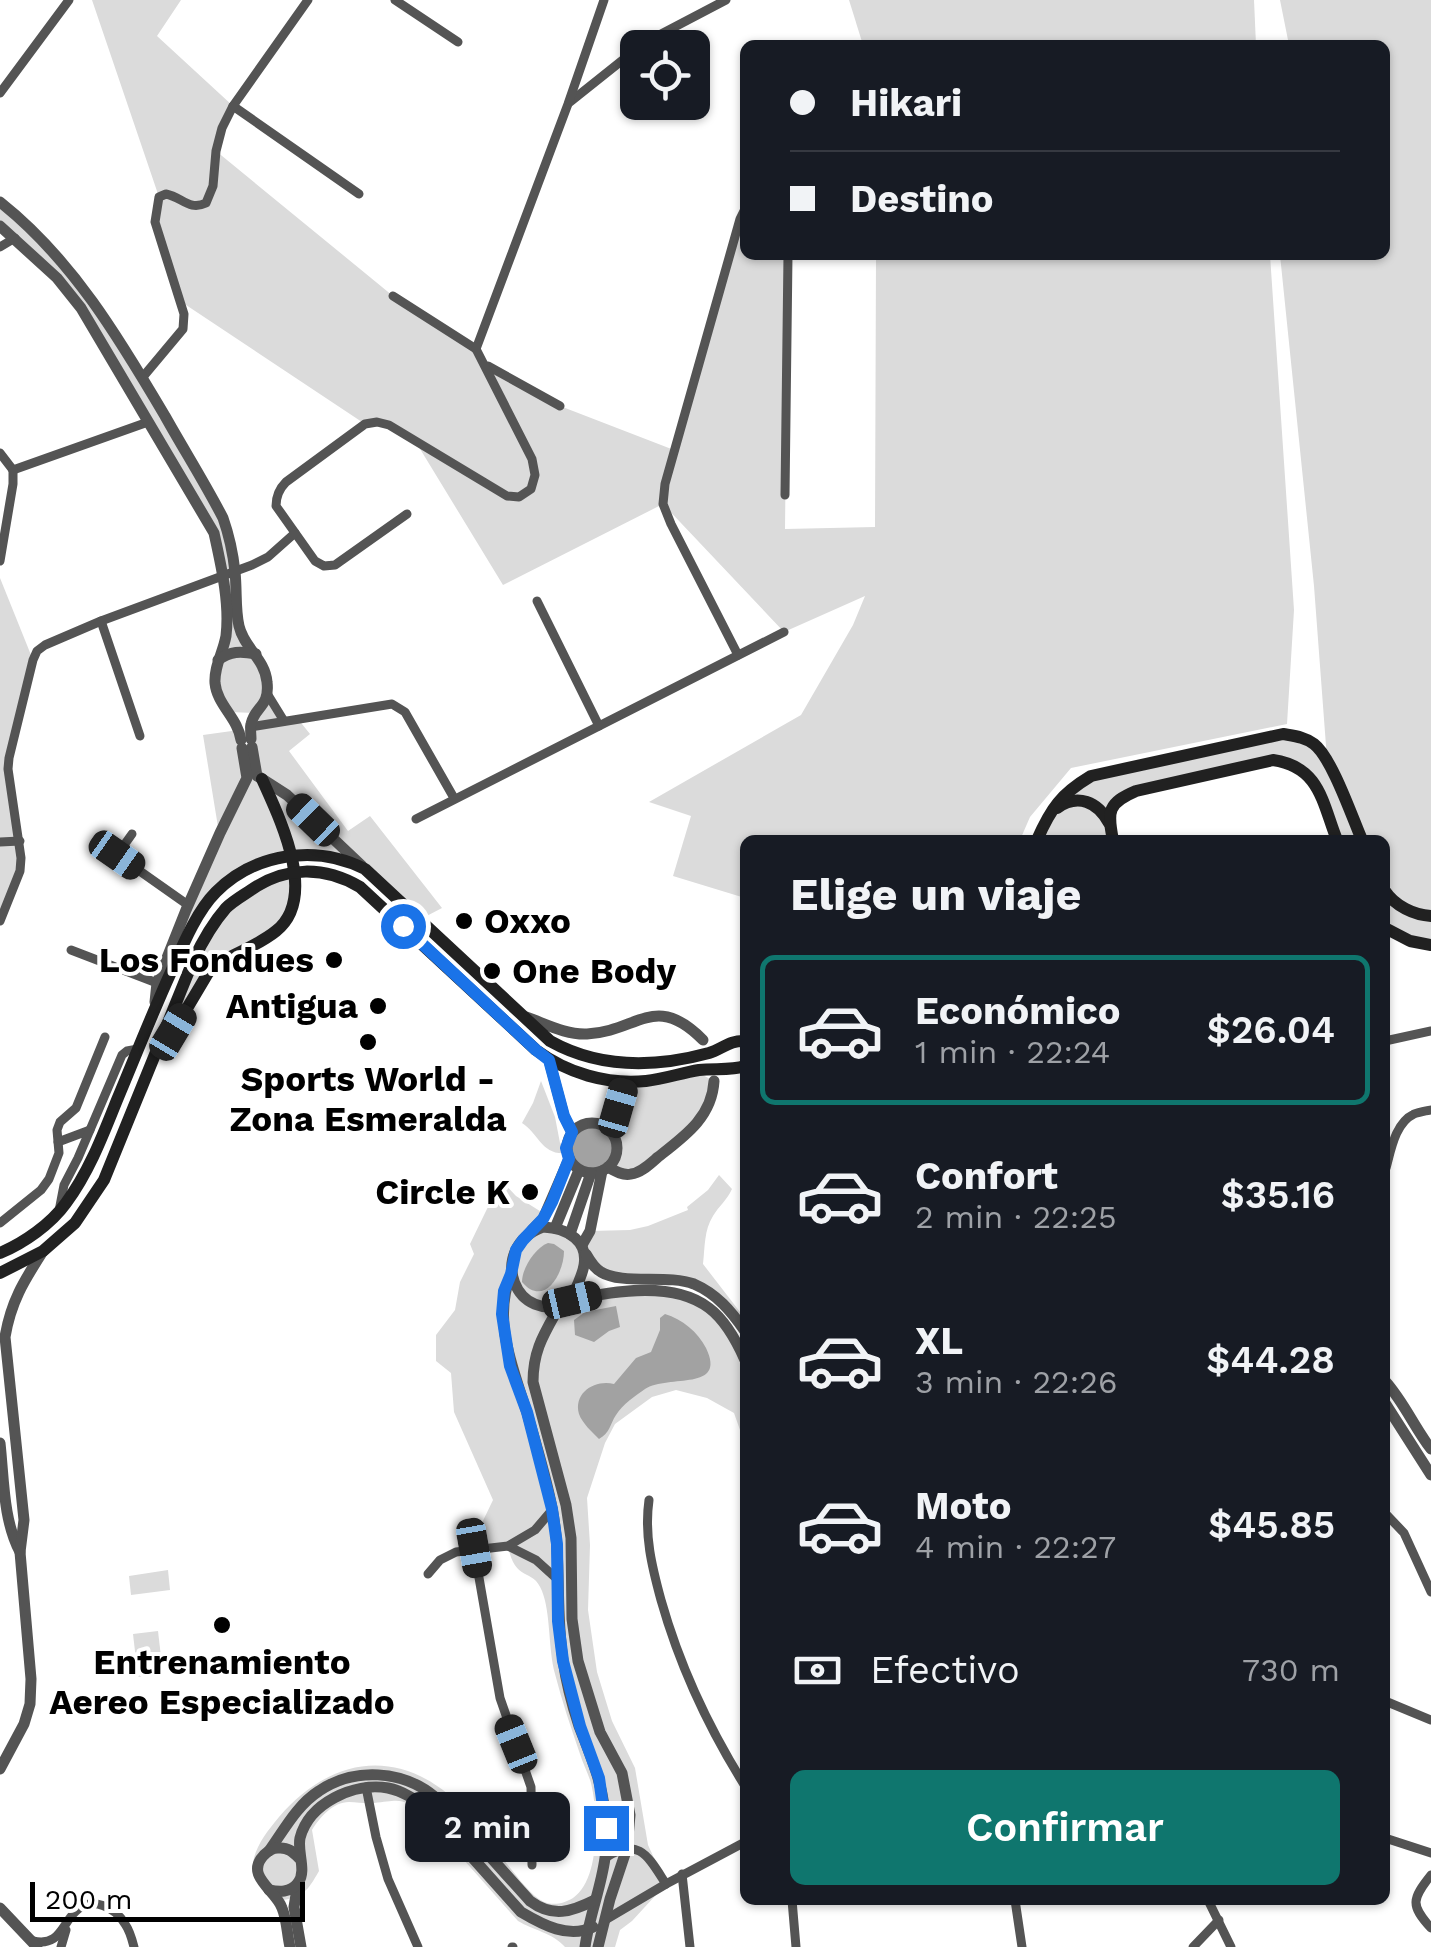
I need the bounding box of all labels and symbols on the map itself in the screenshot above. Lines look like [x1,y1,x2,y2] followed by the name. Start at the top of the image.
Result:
[281,788,345,852] car
[84,826,150,884] car
[484,900,571,942] place label: Oxxo
[381,904,426,949] route start
[453,910,475,932] marker: Oxxo
[99,939,314,981] place label: Los Fondues
[323,949,345,971] marker: Los Fondues
[512,950,677,992] place label: One Body
[481,960,503,982] marker: One Body
[226,985,359,1027] place label: Antigua
[367,995,389,1017] marker: Antigua
[145,999,201,1065] car
[357,1031,379,1053] marker: Sports World - Zona Esmeralda
[229,1058,507,1140] place label: Sports World - Zona Esmeralda
[595,1075,641,1141] car
[375,1171,510,1213] place label: Circle K
[519,1181,541,1203] marker: Circle K
[539,1279,605,1321] car
[454,1516,494,1580] car
[211,1614,233,1636] marker: Entrenamiento Aereo Especializado
[49,1641,395,1723] place label: Entrenamiento Aereo Especializado
[491,1711,541,1777] car
[406,1793,571,1863] callout: 2 min
[584,1806,629,1851] route end
[30,1877,305,1922] scale bar

